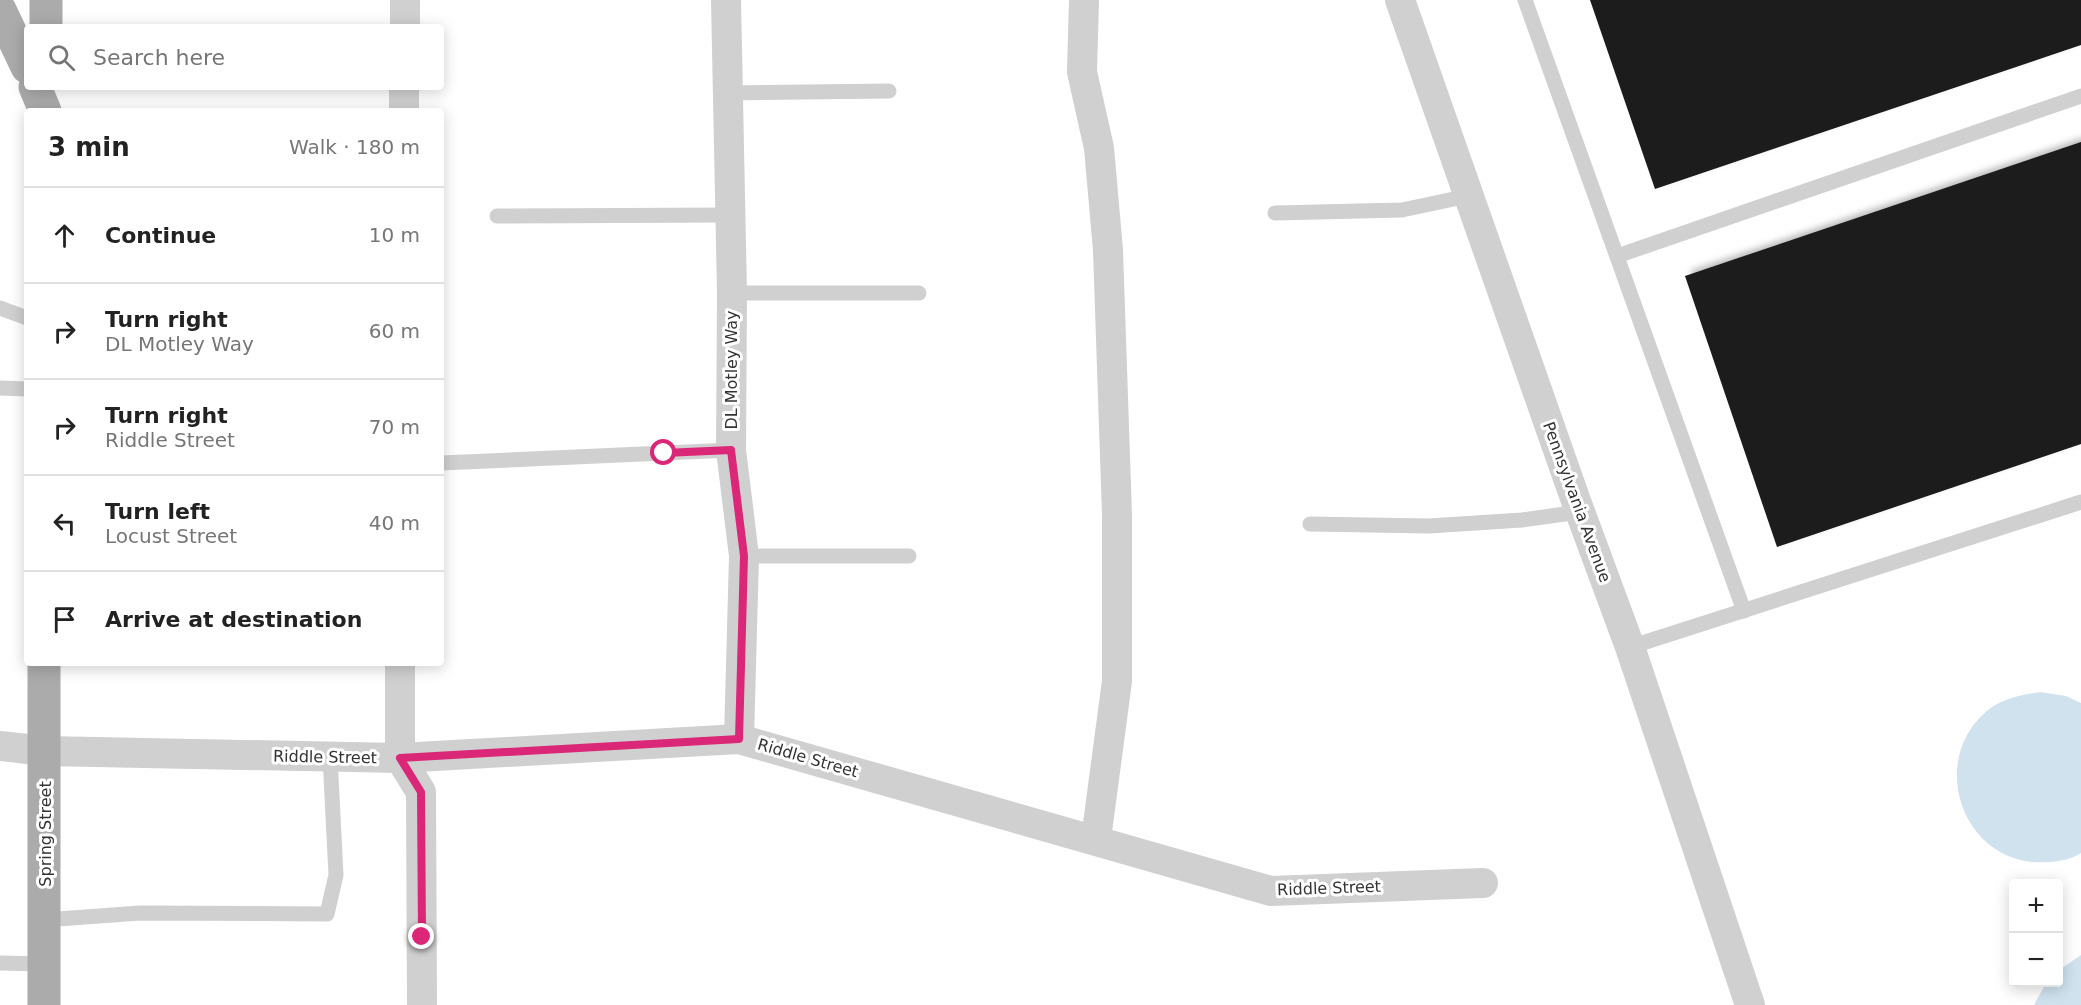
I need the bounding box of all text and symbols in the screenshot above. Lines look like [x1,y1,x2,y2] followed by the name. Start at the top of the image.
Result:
[24,24,444,90] search box
[45,41,78,74] icon: search
[93,45,225,70] text: Search here
[48,132,130,162] text: 3 min
[289,135,420,159] text: Walk · 180 m
[48,219,81,252] icon: ahead
[105,223,216,248] text: Continue
[369,223,420,247] text: 10 m
[105,307,228,332] text: Turn right
[722,310,741,430] street label: DL Motley Way
[48,315,81,348] icon: right
[369,319,420,343] text: 60 m
[105,332,254,356] text: DL Motley Way
[105,403,228,428] text: Turn right
[48,411,81,444] icon: right
[369,415,420,439] text: 70 m
[1539,419,1615,585] street label: Pennsylvania Avenue
[105,428,235,452] text: Riddle Street
[650,439,676,465] route start
[105,499,210,524] text: Turn left
[48,507,81,540] icon: left
[369,511,420,535] text: 40 m
[105,524,237,548] text: Locust Street
[48,603,81,636] icon: arrive
[105,607,362,632] text: Arrive at destination
[755,735,861,781] street label: Riddle Street
[273,747,377,767] street label: Riddle Street
[36,781,55,887] street label: Spring Street
[1277,877,1381,899] street label: Riddle Street
[2009,879,2063,987] map controls
[2009,879,2063,933] button: +
[408,923,434,949] route end
[2009,933,2063,987] button: −

